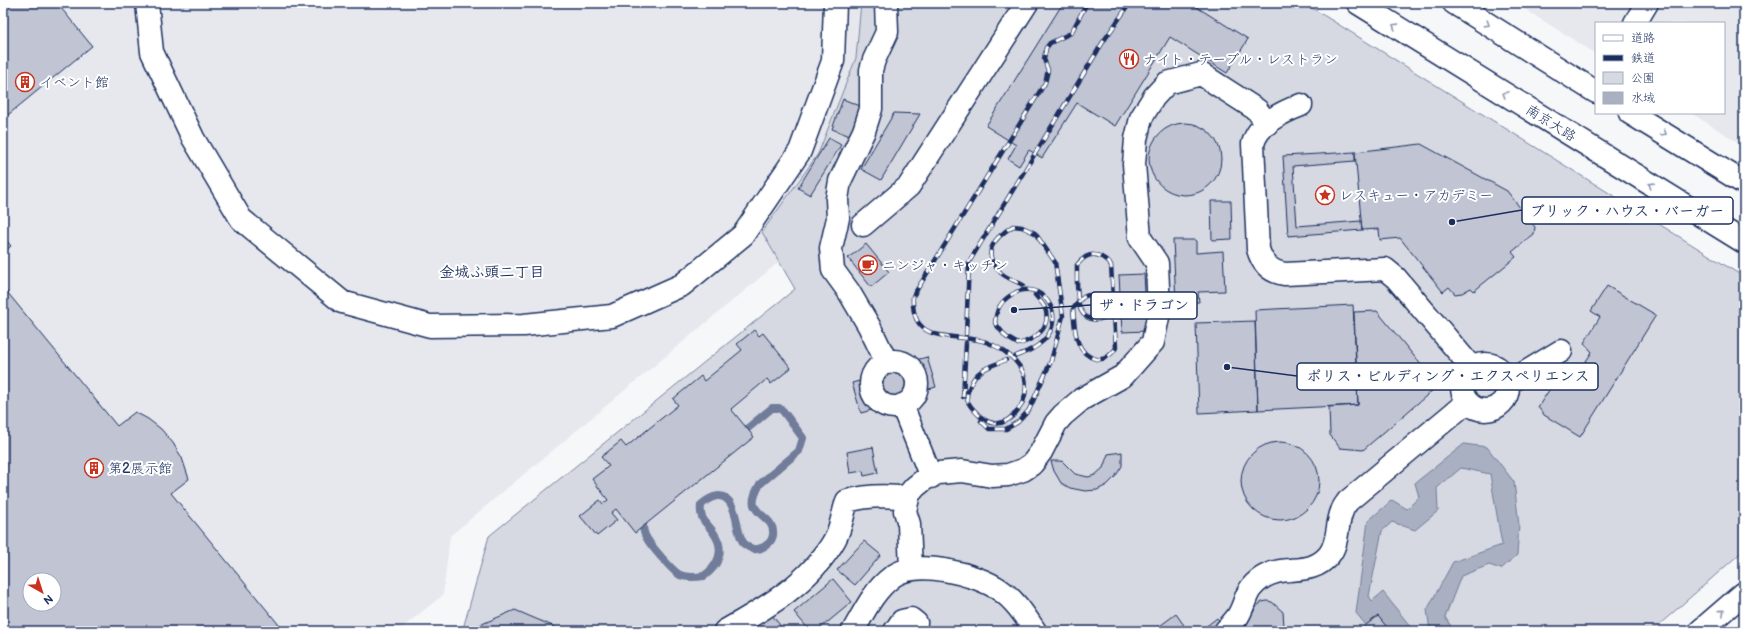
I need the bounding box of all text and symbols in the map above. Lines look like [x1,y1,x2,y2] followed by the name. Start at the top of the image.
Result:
[1483,19,1490,26] one-way arrow
[1595,22,1725,114] legend
[1392,23,1399,30] one-way arrow
[1631,31,1655,46] text: 道路
[1118,48,1140,70] restaurant icon: ナイト・テーブル・レストラン
[1143,51,1338,68] place label: ナイト・テーブル・レストラン
[1631,51,1655,66] text: 鉄道
[14,71,36,93] building icon: イベント館
[1631,71,1655,86] text: 公園
[39,74,109,91] place label: イベント館
[1502,91,1509,99] one-way arrow
[1631,91,1655,106] text: 水域
[1523,101,1579,145] street label: 南京大路
[1660,129,1667,136] one-way arrow
[1648,182,1655,189] one-way arrow
[1314,184,1336,206] place icon: レスキュー・アカデミー
[1339,187,1493,204] place label: レスキュー・アカデミー
[1522,197,1733,224] callout: ブリック・ハウス・バーガー
[1530,202,1724,221] text: ブリック・ハウス・バーガー
[857,254,879,276] cafe icon: ニンジャ・キッチン
[882,257,1008,274] place label: ニンジャ・キッチン
[439,263,545,282] district label: 金城ふ頭二丁目
[1091,292,1197,319] callout: ザ・ドラゴン
[1099,296,1189,315] text: ザ・ドラゴン
[1297,363,1598,390] callout: ポリス・ビルディング・エクスペリエンス
[1307,367,1589,386] text: ポリス・ビルディング・エクスペリエンス
[83,457,105,479] building icon: 第2展示館
[108,460,172,477] place label: 第2展示館
[22,572,62,612] north arrow
[41,592,55,607] text: N
[1717,609,1725,616] one-way arrow

